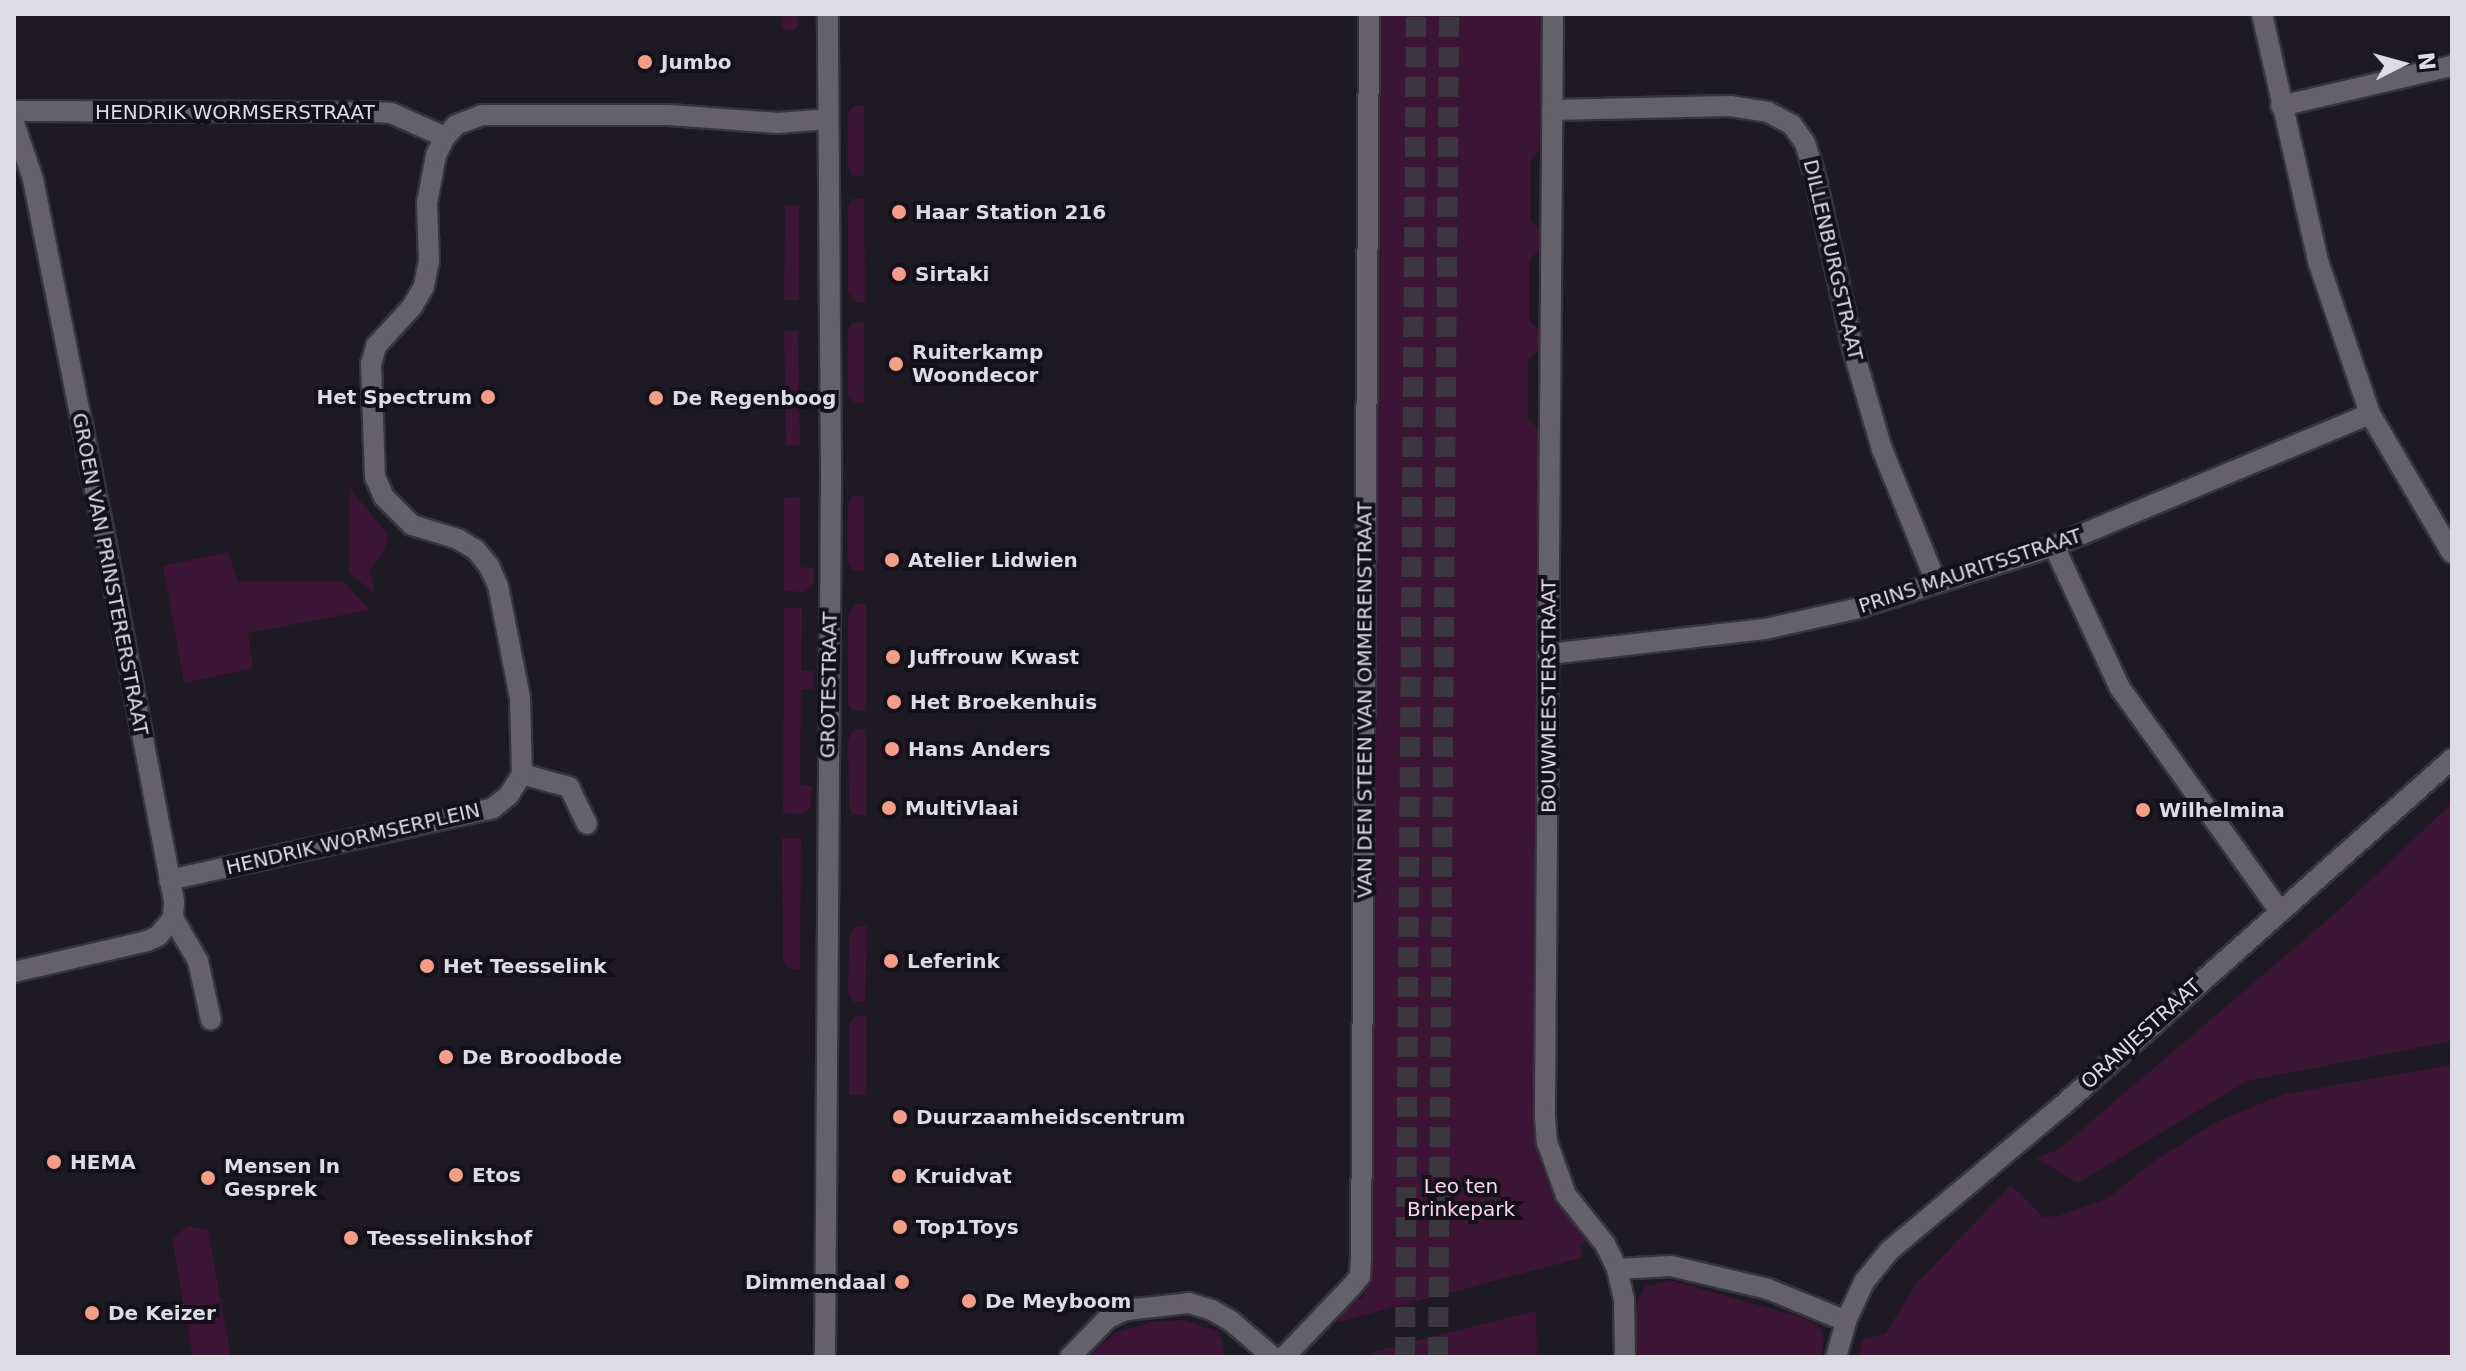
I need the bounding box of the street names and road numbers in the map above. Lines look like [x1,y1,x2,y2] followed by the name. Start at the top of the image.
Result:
[95,100,375,124] street label: HENDRIK WORMSERSTRAAT
[1798,157,1868,363] street label: DILLENBURGSTRAAT
[67,411,153,737] street label: GROEN VAN PRINSTERERSTRAAT
[1353,502,1377,898] street label: VAN DEN STEEN VAN OMMERENSTRAAT
[1856,524,2084,618] street label: PRINS MAURITSSTRAAT
[1537,579,1561,813] street label: BOUWMEESTERSTRAAT
[816,612,842,758] street label: GROTESTRAAT
[224,798,482,880] street label: HENDRIK WORMSERPLEIN
[2076,974,2206,1094] street label: ORANJESTRAAT

